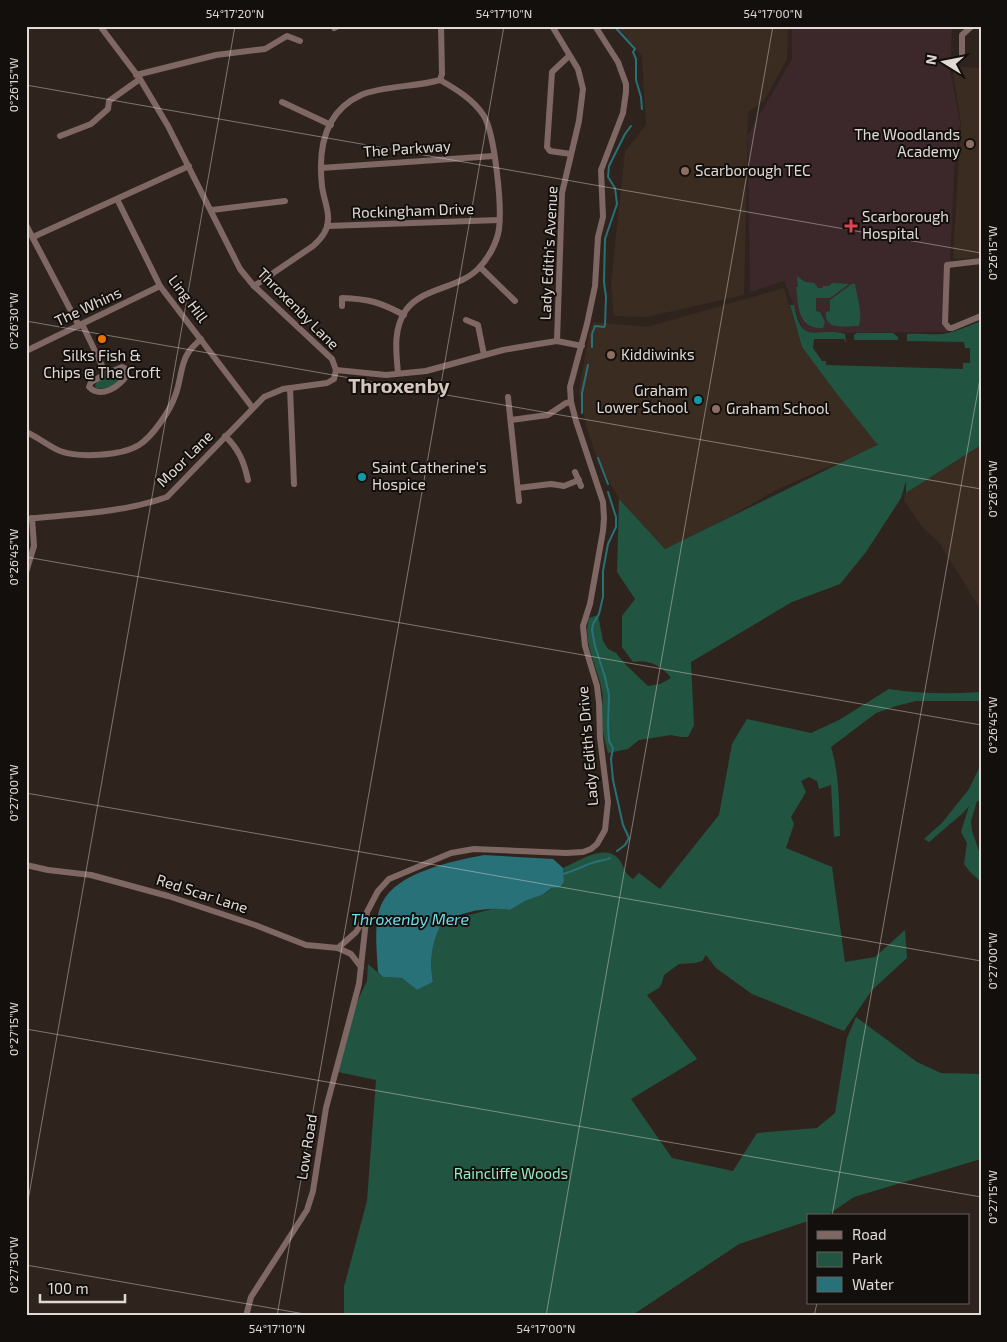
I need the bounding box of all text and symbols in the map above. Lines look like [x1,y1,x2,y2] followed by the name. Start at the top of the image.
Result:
[206,6,264,20] text: 54°17'20"N
[476,6,532,20] text: 54°17'10"N
[744,6,802,20] text: 54°17'00"N
[920,38,970,88] north arrow
[921,53,940,66] text: N
[6,58,20,112] text: 0°26'15"W
[854,125,960,160] place label: The Woodlands Academy
[362,136,452,160] street label: The Parkway
[964,138,976,150] marker: The Woodlands Academy
[695,161,811,179] place label: Scarborough TEC
[679,165,691,177] marker: Scarborough TEC
[535,185,561,321] street label: Lady Edith's Avenue
[351,199,475,221] street label: Rockingham Drive
[862,207,949,242] place label: Scarborough Hospital
[844,219,858,233] marker: Scarborough Hospital
[985,226,999,280] text: 0°26'15"W
[254,264,343,353] street label: Throxenby Lane
[165,271,213,326] street label: Ling Hill
[51,283,124,329] street label: The Whins
[6,292,20,350] text: 0°26'30"W
[96,333,108,345] marker: Silks Fish & Chips @ The Croft
[621,345,695,363] place label: Kiddiwinks
[43,346,161,381] place label: Silks Fish & Chips @ The Croft
[605,349,617,361] marker: Kiddiwinks
[348,373,450,398] district label: Throxenby
[596,381,689,416] place label: Graham Lower School
[692,394,704,406] marker: Graham Lower School
[726,399,830,417] place label: Graham School
[710,403,722,415] marker: Graham School
[152,426,216,490] street label: Moor Lane
[372,458,487,493] place label: Saint Catherine's Hospice
[985,460,999,518] text: 0°26'30"W
[356,471,368,483] marker: Saint Catherine's Hospice
[6,529,20,585] text: 0°26'45"W
[573,685,601,807] street label: Lady Edith's Drive
[985,697,999,753] text: 0°26'45"W
[6,764,20,822] text: 0°27'00"W
[154,870,250,916] street label: Red Scar Lane
[351,909,470,929] water label: Throxenby Mere
[985,932,999,990] text: 0°27'00"W
[6,1002,20,1056] text: 0°27'15"W
[292,1113,320,1181] street label: Low Road
[454,1164,568,1182] park label: Raincliffe Woods
[985,1170,999,1224] text: 0°27'15"W
[807,1214,970,1304] legend
[852,1225,887,1243] text: Road
[6,1237,20,1293] text: 0°27'30"W
[852,1249,883,1267] text: Park
[40,1272,125,1304] scale bar
[852,1275,894,1293] text: Water
[48,1279,89,1297] text: 100 m
[249,1321,305,1335] text: 54°17'10"N
[517,1321,575,1335] text: 54°17'00"N

